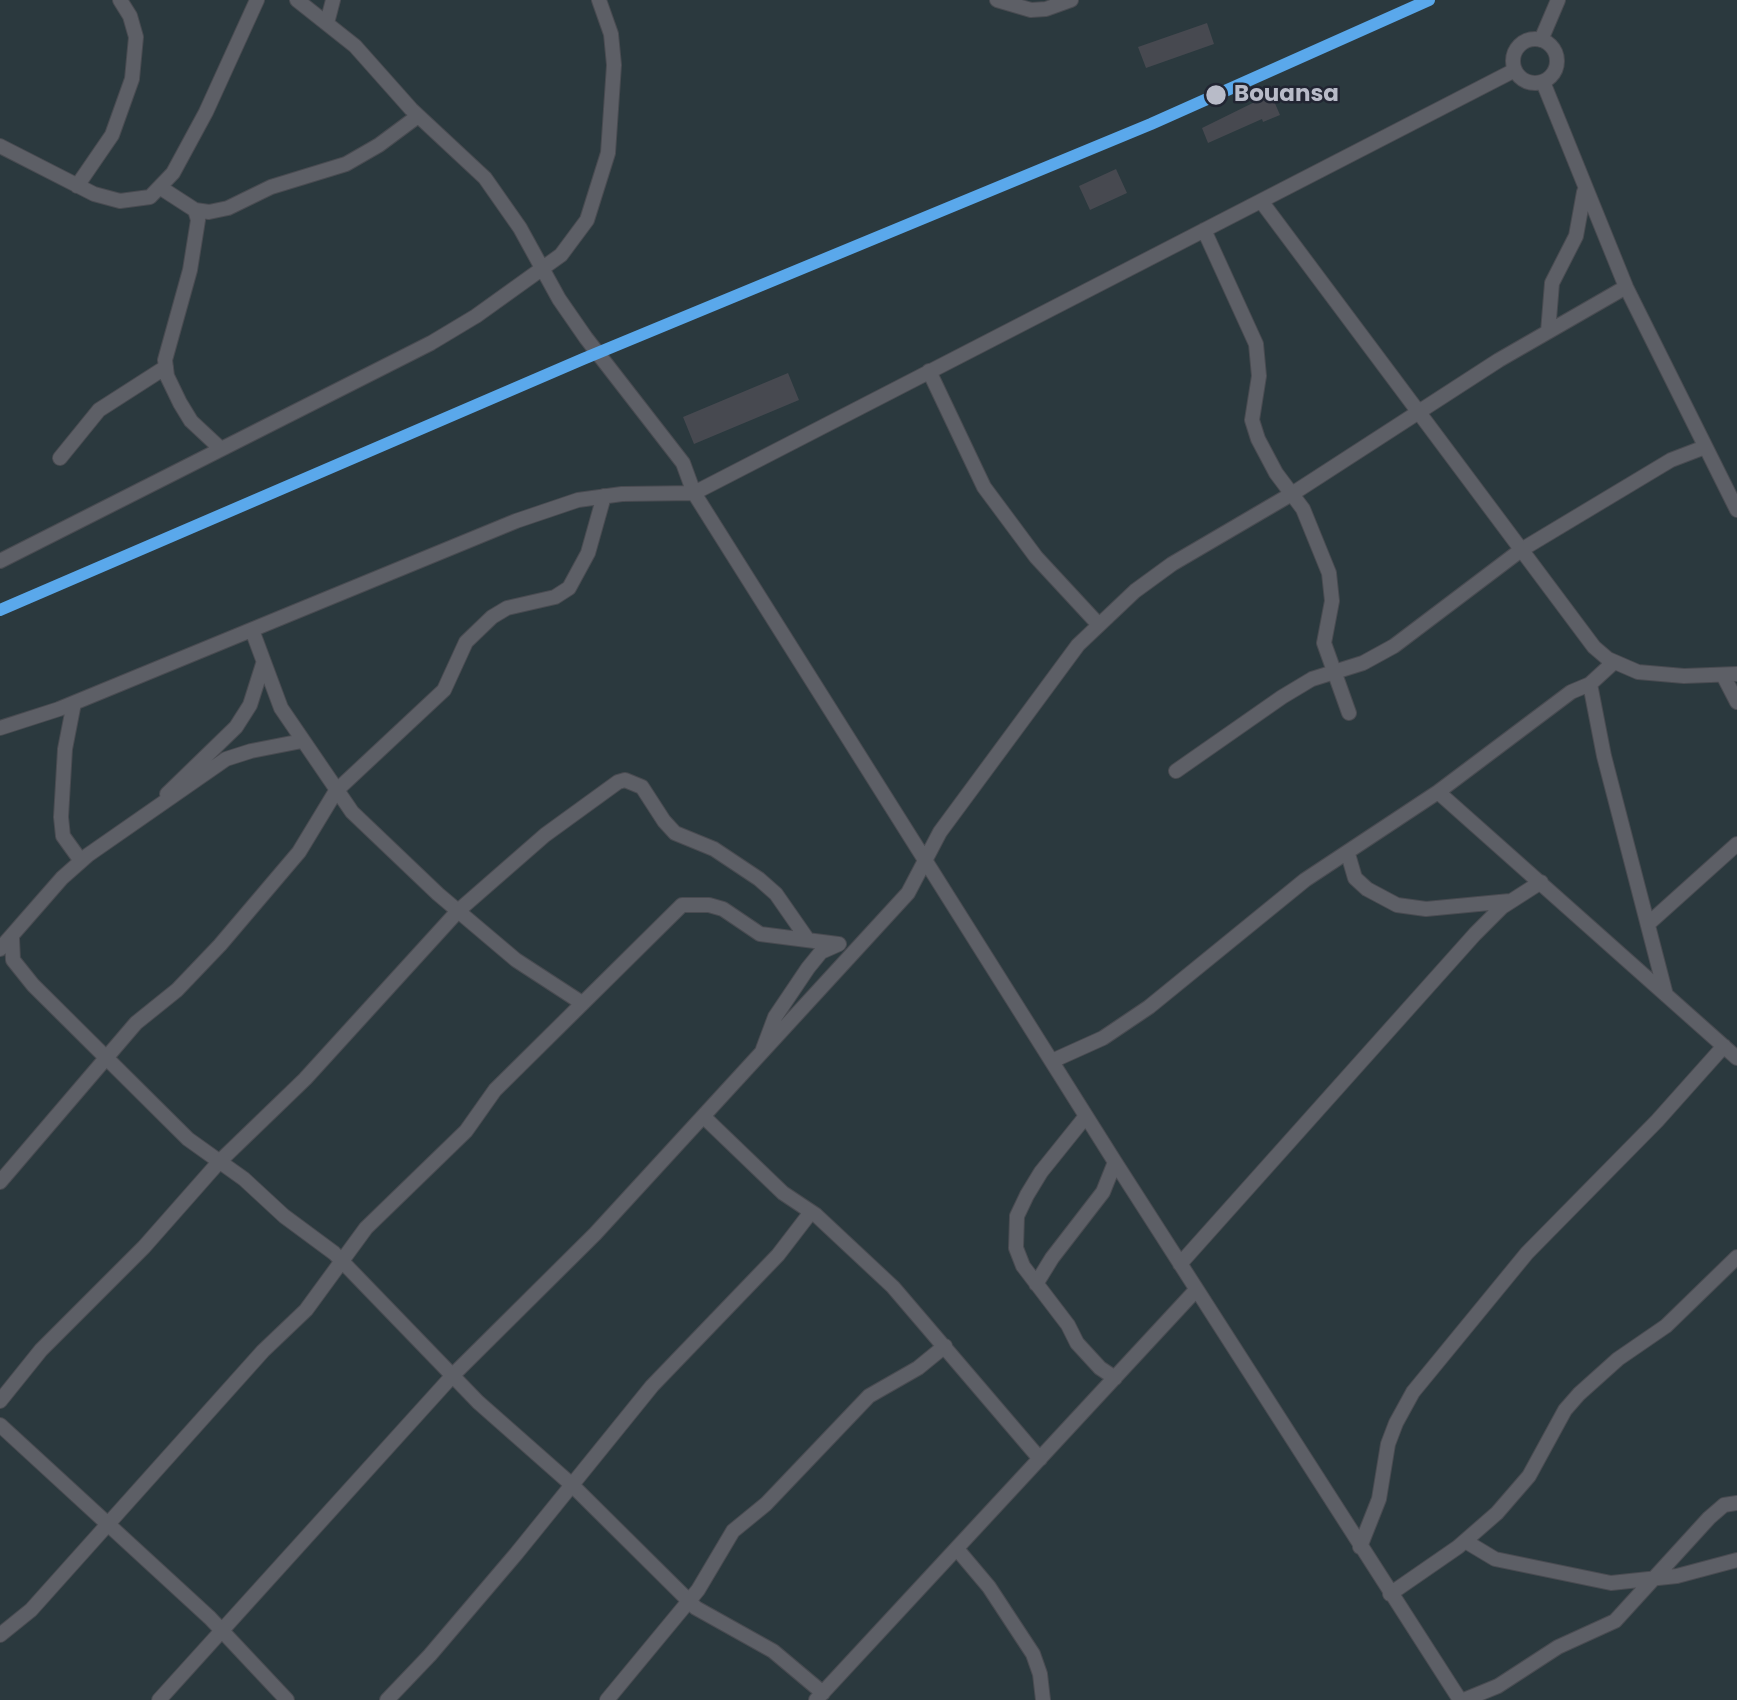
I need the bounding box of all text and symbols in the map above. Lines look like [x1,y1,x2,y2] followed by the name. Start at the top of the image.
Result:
[1234,81,1339,109] place label: Bouansa
[1204,83,1228,107] marker: Bouansa

